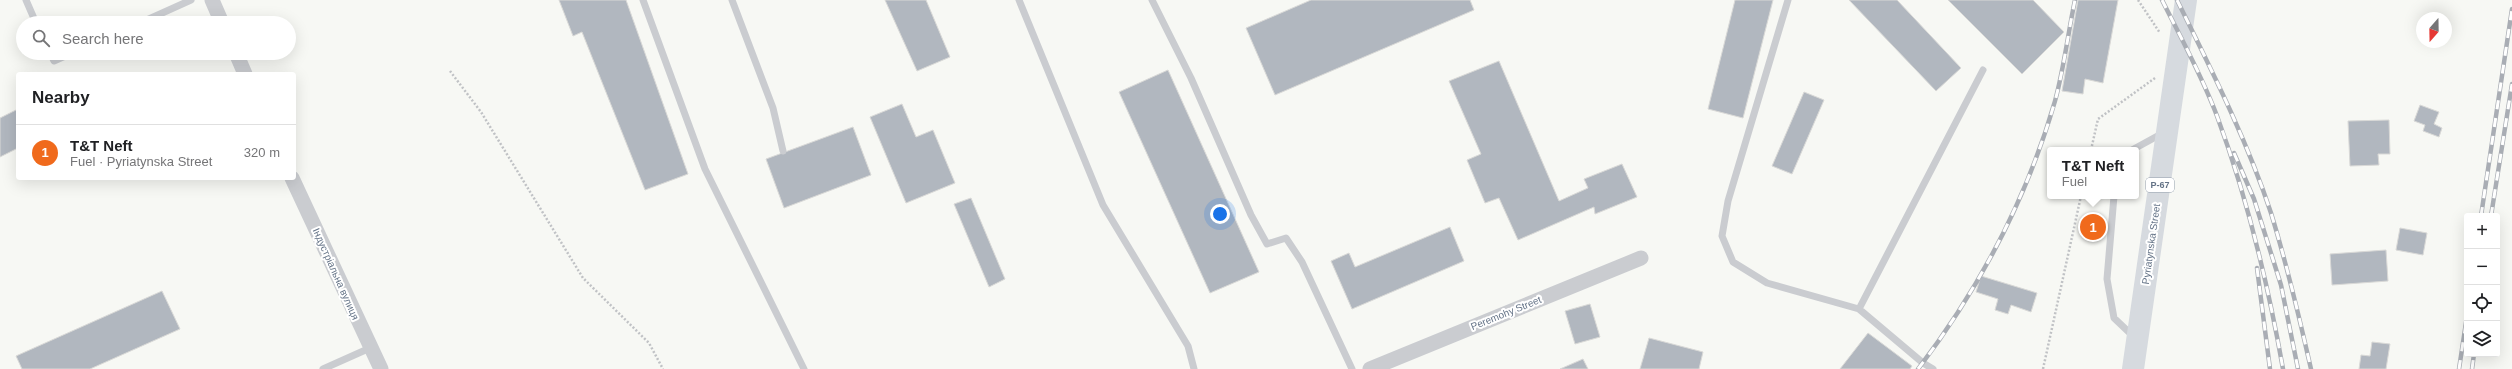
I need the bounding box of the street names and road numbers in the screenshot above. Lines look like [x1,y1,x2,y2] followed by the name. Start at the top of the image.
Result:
[2146,178,2174,192] road number: Р-67
[2140,203,2162,285] street label: Pyriatynska Street
[311,226,361,322] street label: Індустріальна вулиця
[1469,294,1543,332] street label: Peremohy Street

